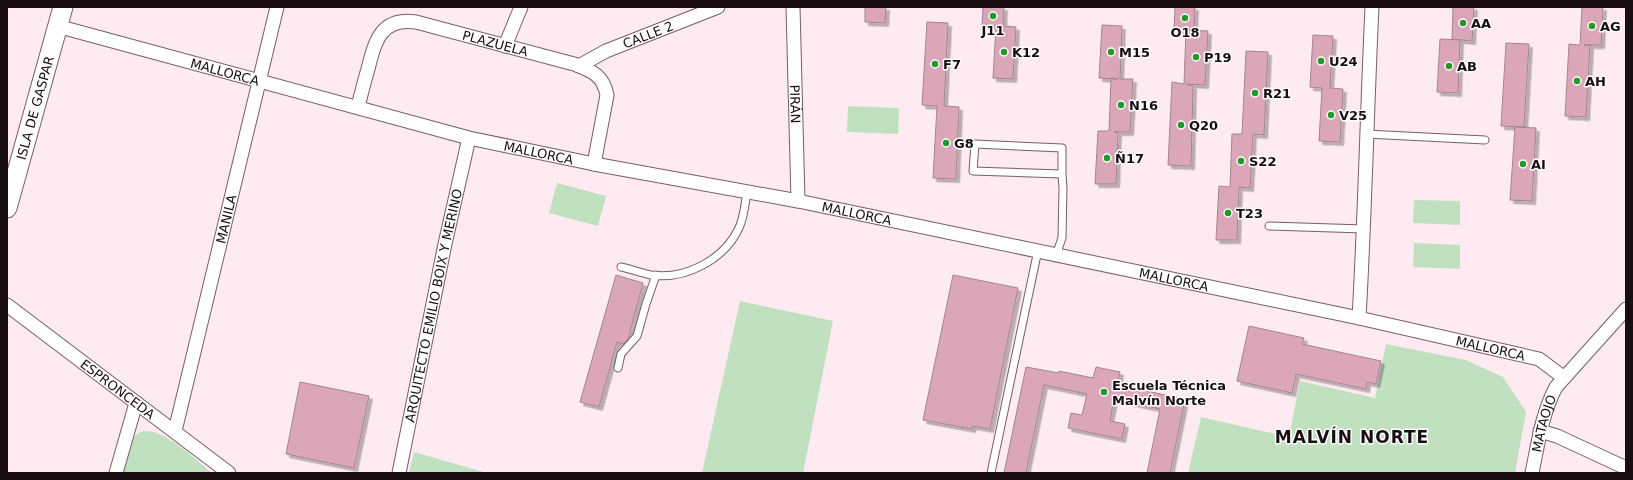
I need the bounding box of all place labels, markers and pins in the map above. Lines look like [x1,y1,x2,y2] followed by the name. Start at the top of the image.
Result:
[988,11,998,21] marker: J11
[1180,13,1190,23] marker: O18
[1471,16,1491,31] place label: AA
[1458,18,1468,28] marker: AA
[1600,19,1621,34] place label: AG
[1587,21,1597,31] marker: AG
[981,23,1004,38] place label: J11
[1170,25,1200,40] place label: O18
[1012,45,1040,60] place label: K12
[1119,45,1150,60] place label: M15
[999,47,1009,57] marker: K12
[1106,47,1116,57] marker: M15
[1204,50,1232,65] place label: P19
[1191,52,1201,62] marker: P19
[1329,54,1358,69] place label: U24
[1316,56,1326,66] marker: U24
[943,57,961,72] place label: F7
[930,59,940,69] marker: F7
[1457,59,1477,74] place label: AB
[1444,61,1454,71] marker: AB
[1585,74,1606,89] place label: AH
[1572,76,1582,86] marker: AH
[1263,86,1291,101] place label: R21
[1250,88,1260,98] marker: R21
[1129,98,1158,113] place label: N16
[1116,100,1126,110] marker: N16
[1339,108,1367,123] place label: V25
[1326,110,1336,120] marker: V25
[1189,118,1218,133] place label: Q20
[1176,120,1186,130] marker: Q20
[954,136,974,151] place label: G8
[941,138,951,148] marker: G8
[1115,151,1144,166] place label: Ñ17
[1102,153,1112,163] marker: Ñ17
[1249,154,1276,169] place label: S22
[1236,156,1246,166] marker: S22
[1531,157,1546,172] place label: AI
[1518,159,1528,169] marker: AI
[1236,206,1263,221] place label: T23
[1223,208,1233,218] marker: T23
[1112,378,1226,408] place label: Escuela Técnica Malvín Norte
[1099,387,1109,397] marker: Escuela Técnica Malvín Norte

